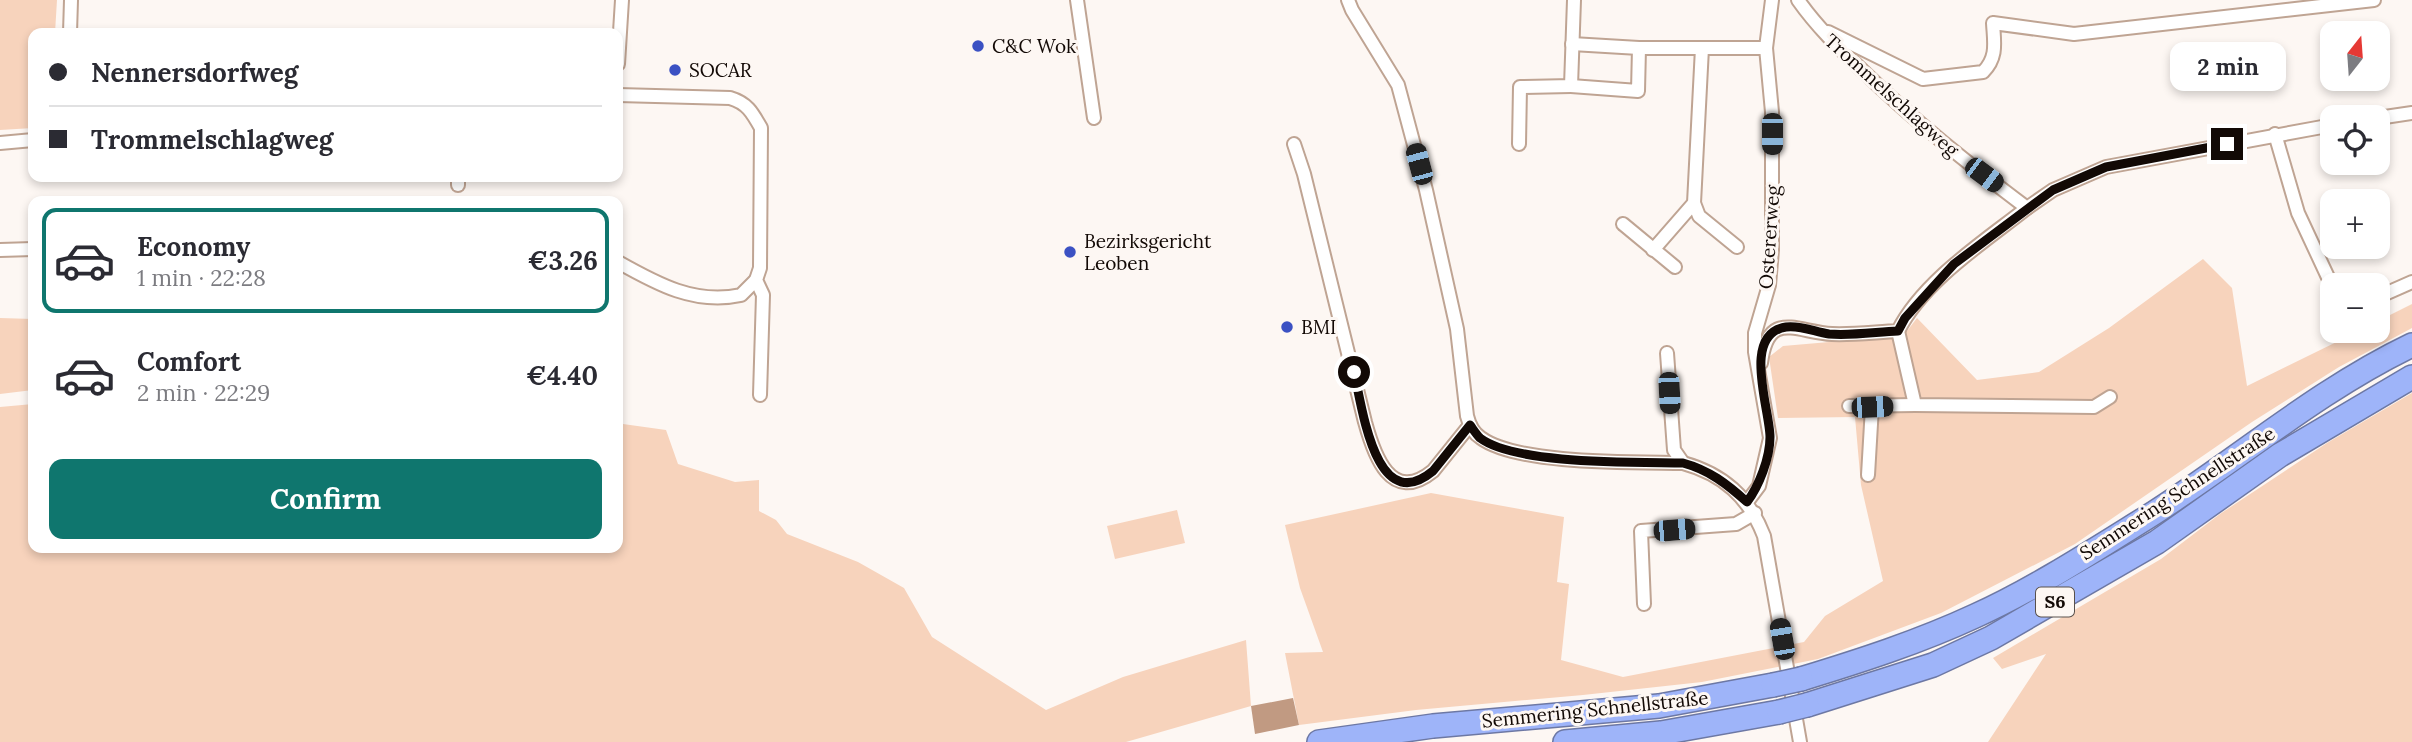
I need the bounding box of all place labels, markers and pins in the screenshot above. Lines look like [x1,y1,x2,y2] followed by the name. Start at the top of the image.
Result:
[992,34,1077,58] place label: C&C Wok
[970,38,986,54] marker: C&C Wok
[689,58,752,82] place label: SOCAR
[667,62,683,78] marker: SOCAR
[1084,229,1212,275] place label: Bezirksgericht Leoben
[1062,244,1078,260] marker: Bezirksgericht Leoben
[1301,315,1336,339] place label: BMI
[1279,319,1295,335] marker: BMI

